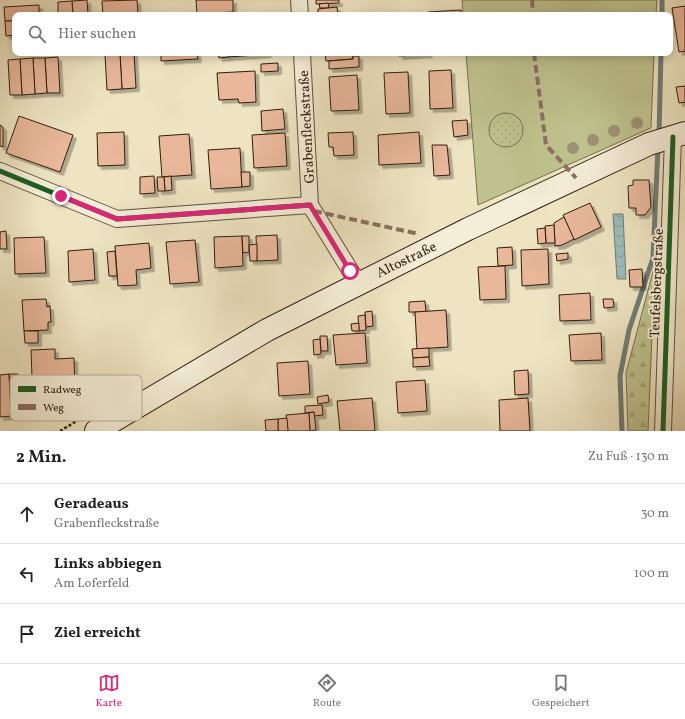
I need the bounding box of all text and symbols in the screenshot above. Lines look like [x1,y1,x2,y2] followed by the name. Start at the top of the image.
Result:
[12,12,673,56] search box
[26,23,48,45] icon: search
[58,24,136,45] text: Hier suchen
[295,69,320,184] street label: Grabenfleckstraße
[52,187,70,205] route end
[646,228,669,338] street label: Teufelsbergstraße
[373,237,440,283] street label: Altostraße
[341,262,359,280] route start
[10,375,142,421] legend
[43,383,82,398] text: Radweg
[43,401,64,416] text: Weg
[16,446,67,469] text: 2 Min.
[588,448,669,466] text: Zu Fuß · 130 m
[54,494,129,515] text: Geradeaus
[16,503,38,525] icon: ahead
[641,505,669,523] text: 30 m
[54,515,159,533] text: Grabenfleckstraße
[54,554,162,575] text: Links abbiegen
[16,563,38,585] icon: left
[634,565,669,583] text: 100 m
[54,575,129,593] text: Am Loferfeld
[16,623,38,645] icon: arrive
[54,623,141,644] text: Ziel erreicht
[95,672,122,711] tab: Karte
[313,672,341,711] tab: Route
[532,672,590,711] tab: Gespeichert

